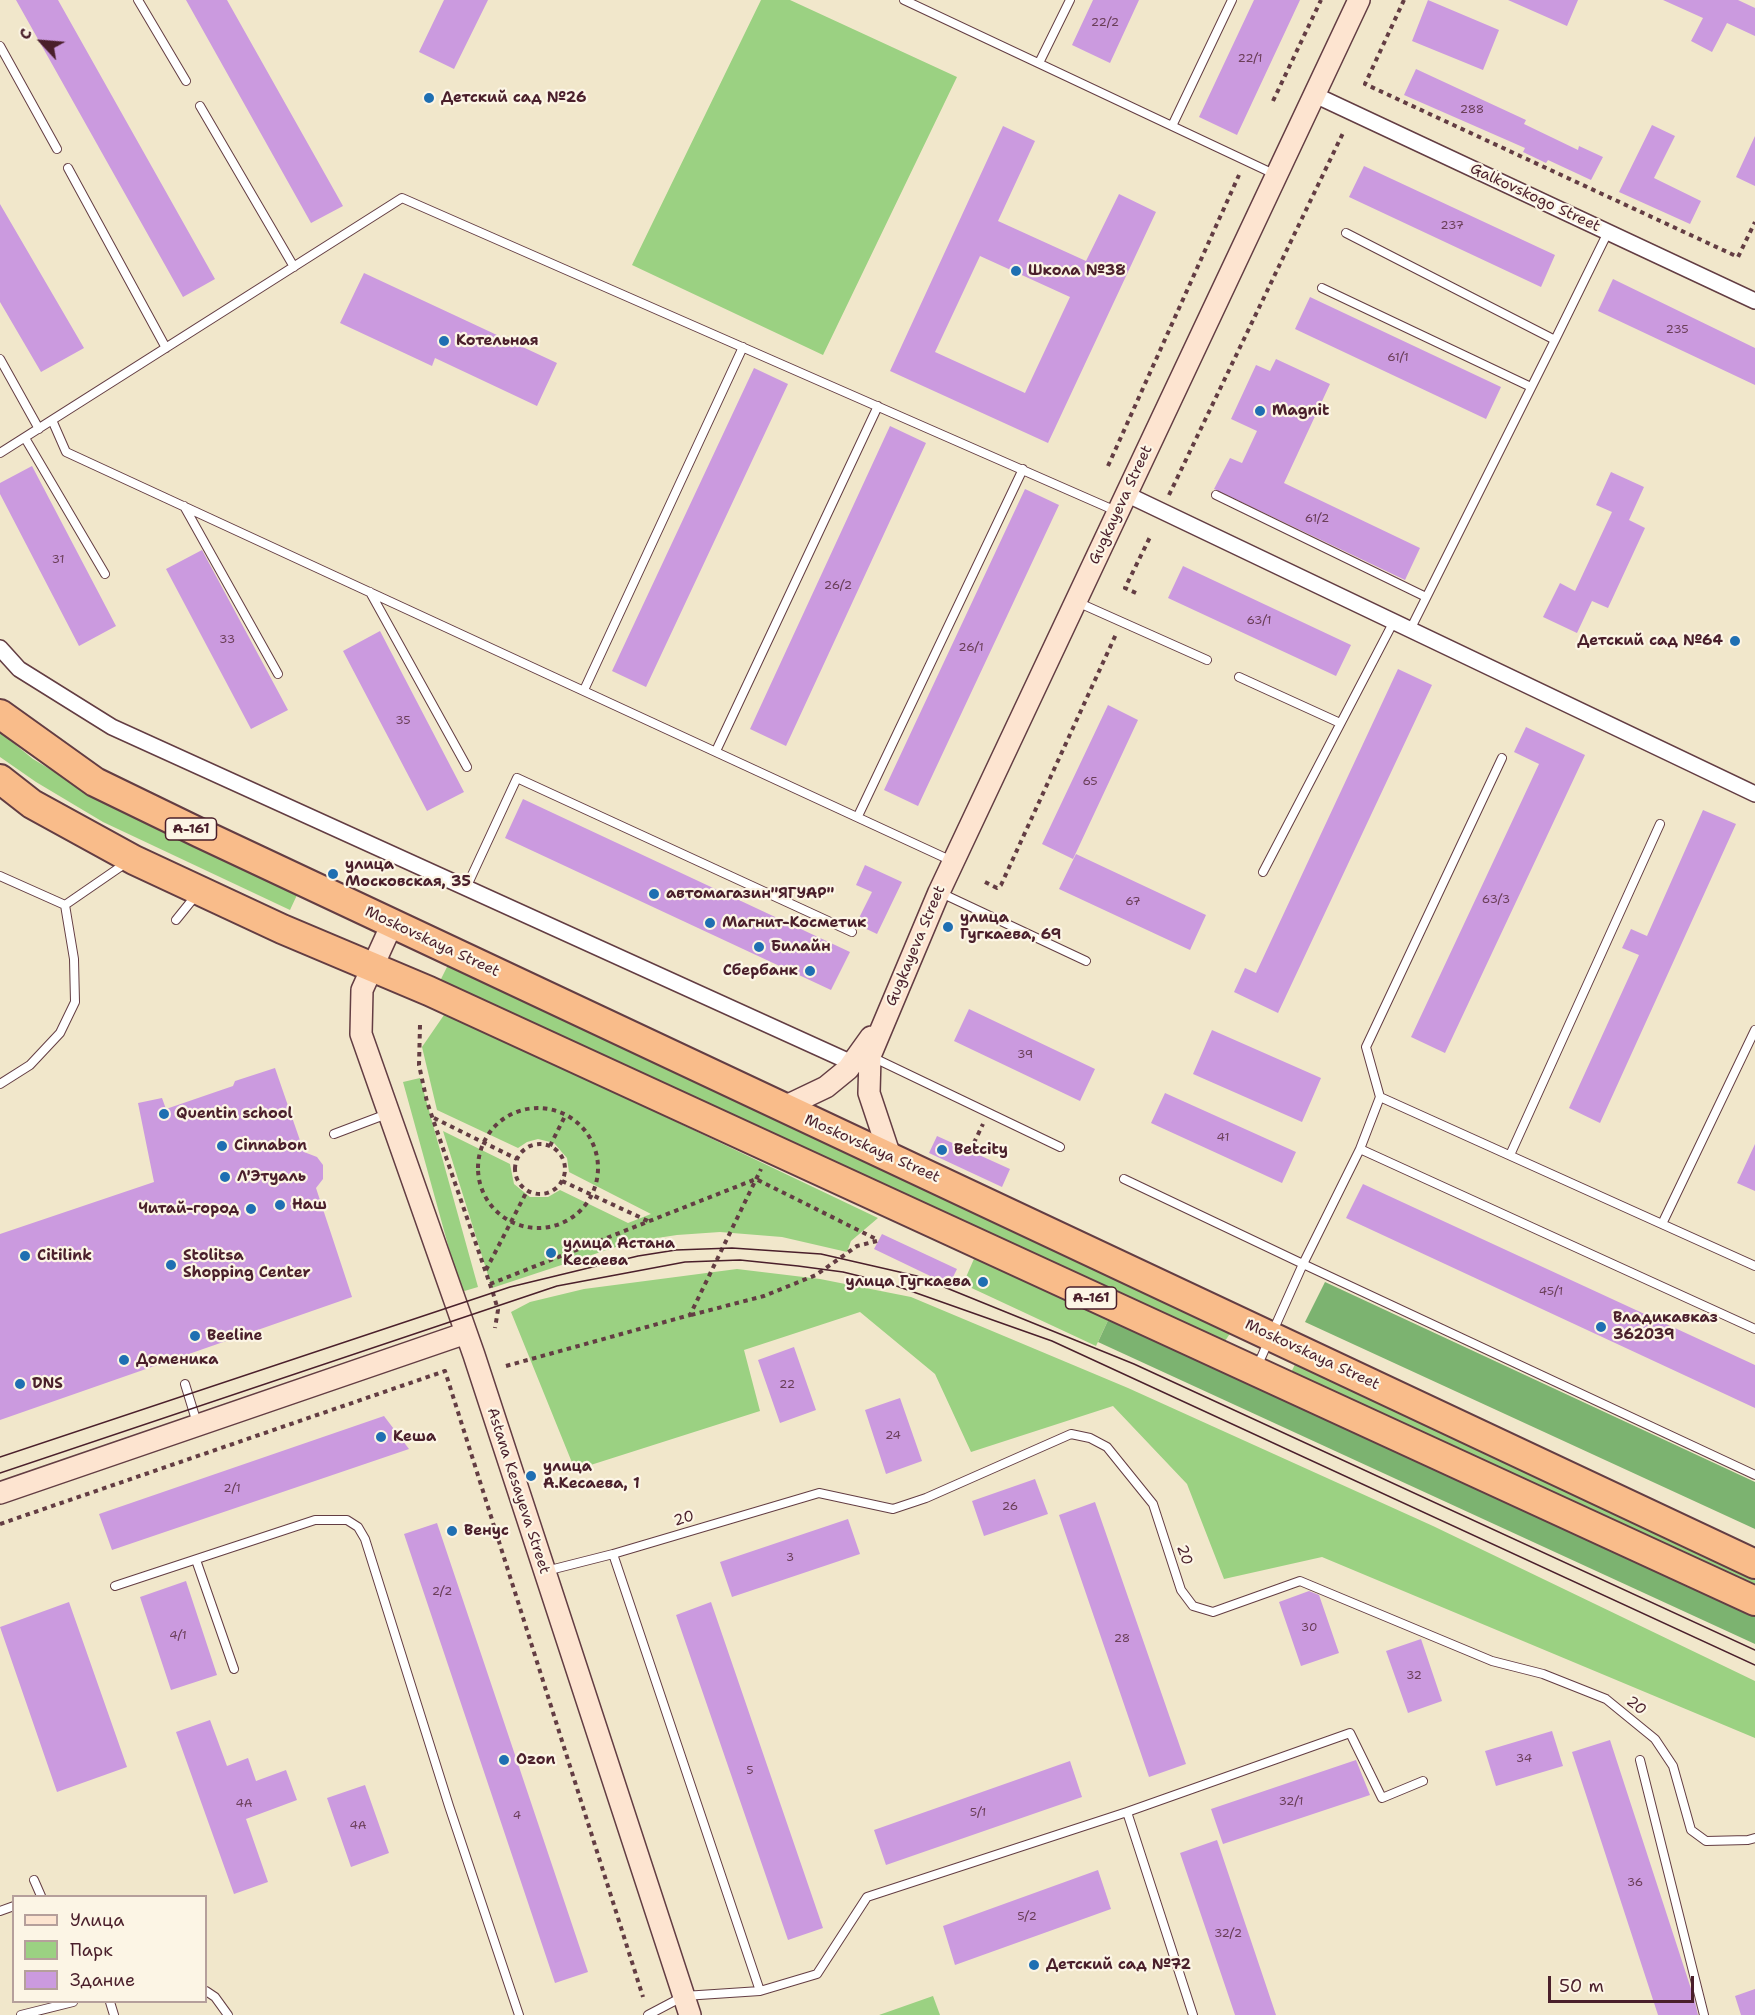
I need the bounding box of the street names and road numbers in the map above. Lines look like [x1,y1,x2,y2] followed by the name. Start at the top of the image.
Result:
[1467,160,1603,236] street label: Galkovskogo Street
[1085,443,1157,567] street label: Gugkayeva Street
[166,818,216,840] road number: А-161
[882,883,950,1009] street label: Gugkayeva Street
[362,903,502,981] street label: Moskovskaya Street
[801,1111,943,1187] street label: Moskovskaya Street
[1066,1287,1116,1309] road number: А-161
[1242,1316,1382,1394] street label: Moskovskaya Street
[483,1406,553,1576] street label: Astana Kesayeva Street
[672,1507,696,1531] street label: 20
[1172,1542,1196,1568] street label: 20
[1622,1693,1650,1719] street label: 20

